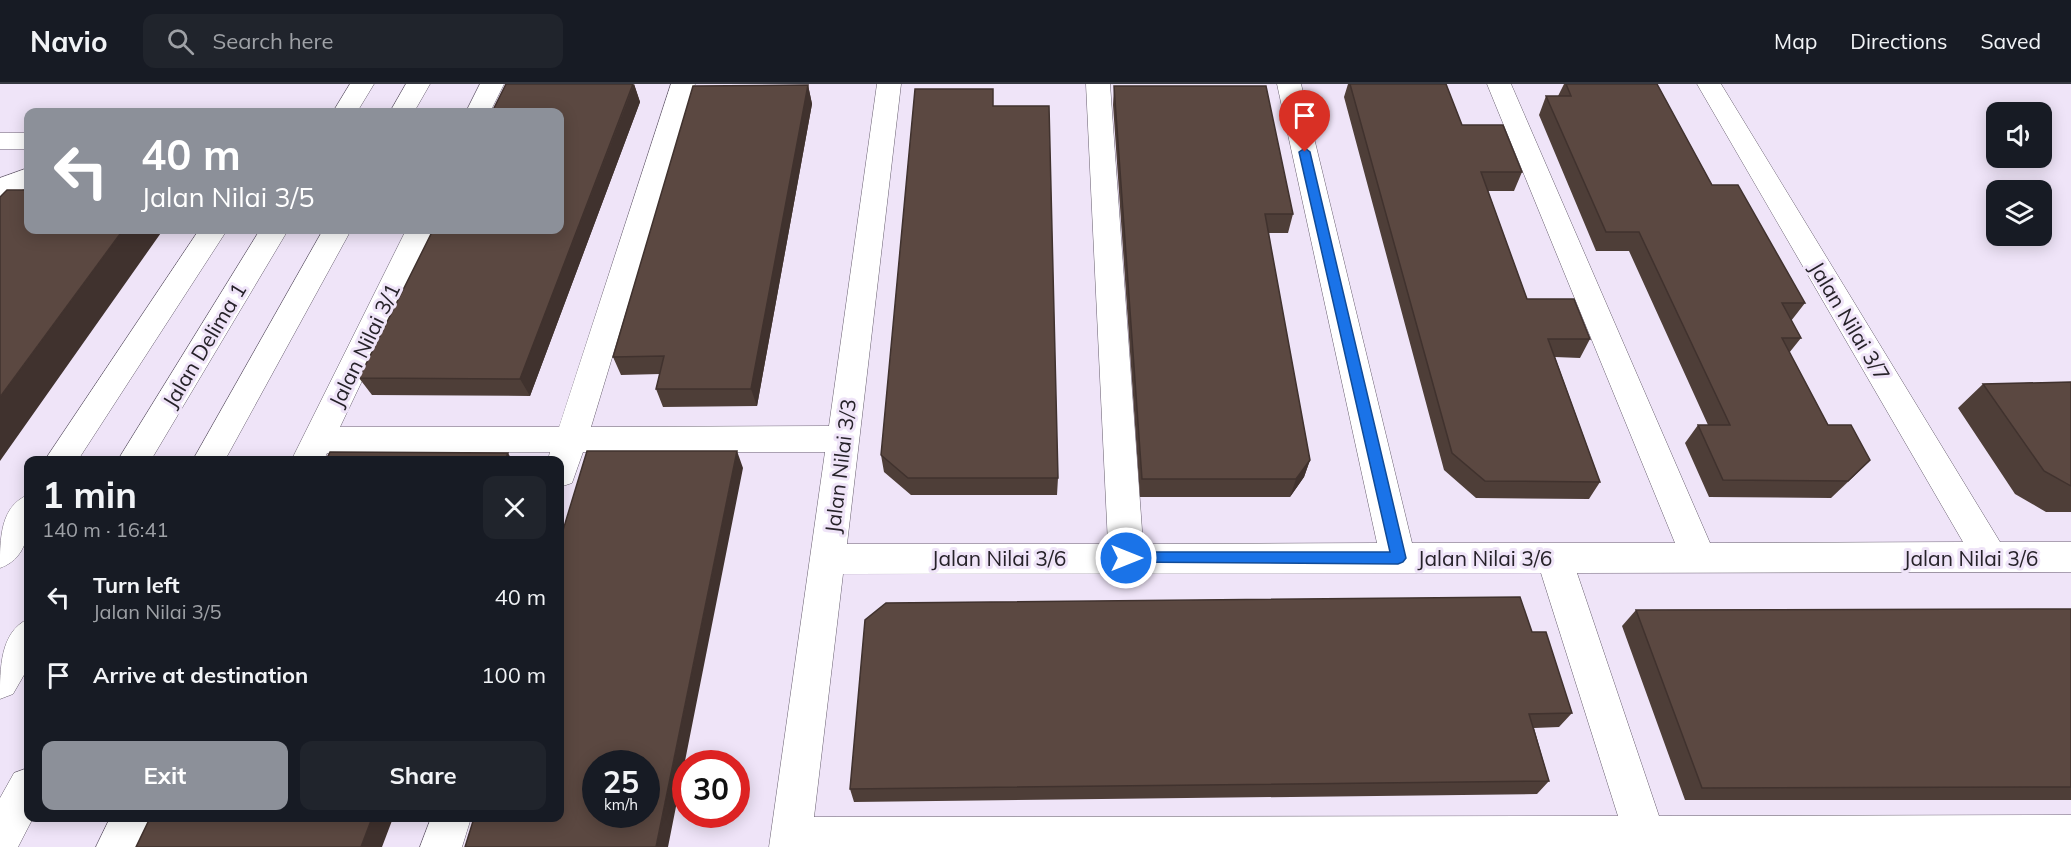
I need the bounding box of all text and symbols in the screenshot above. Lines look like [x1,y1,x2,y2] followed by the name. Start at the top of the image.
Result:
[143,14,563,68] search box
[30,24,107,59] text: Navio
[164,25,197,58] icon: search
[212,27,333,55] text: Search here
[1774,28,1817,54] text: Map
[1850,28,1947,54] text: Directions
[1980,28,2041,54] text: Saved
[1279,90,1330,152] pin
[1288,99,1321,132] icon: arrive
[1986,102,2052,246] map controls
[1986,102,2052,168] button: sound
[141,128,241,181] text: 40 m
[42,132,120,210] icon: left
[141,180,314,214] text: Jalan Nilai 3/5
[1986,180,2052,246] button: layers
[1804,256,1896,386] street label: Jalan Nilai 3/7
[157,278,251,412] street label: Jalan Delima 1
[323,279,405,411] street label: Jalan Nilai 3/1
[819,397,861,535] street label: Jalan Nilai 3/3
[42,472,137,517] text: 1 min
[483,476,546,539] button: close
[42,517,168,542] text: 140 m · 16:41
[1094,526,1158,590] position arrow
[932,545,1066,571] street label: Jalan Nilai 3/6
[1418,545,1552,571] street label: Jalan Nilai 3/6
[1904,545,2038,571] street label: Jalan Nilai 3/6
[93,571,180,599] text: Turn left
[42,581,75,614] icon: left
[495,583,546,611] text: 40 m
[93,599,221,624] text: Jalan Nilai 3/5
[42,659,75,692] icon: arrive
[93,661,308,689] text: Arrive at destination
[481,661,546,689] text: 100 m
[42,741,288,810] button: Exit
[300,741,546,810] button: Share
[672,750,750,828] speed limit sign: 30
[603,763,639,801] text: 25
[604,795,638,814] text: km/h

